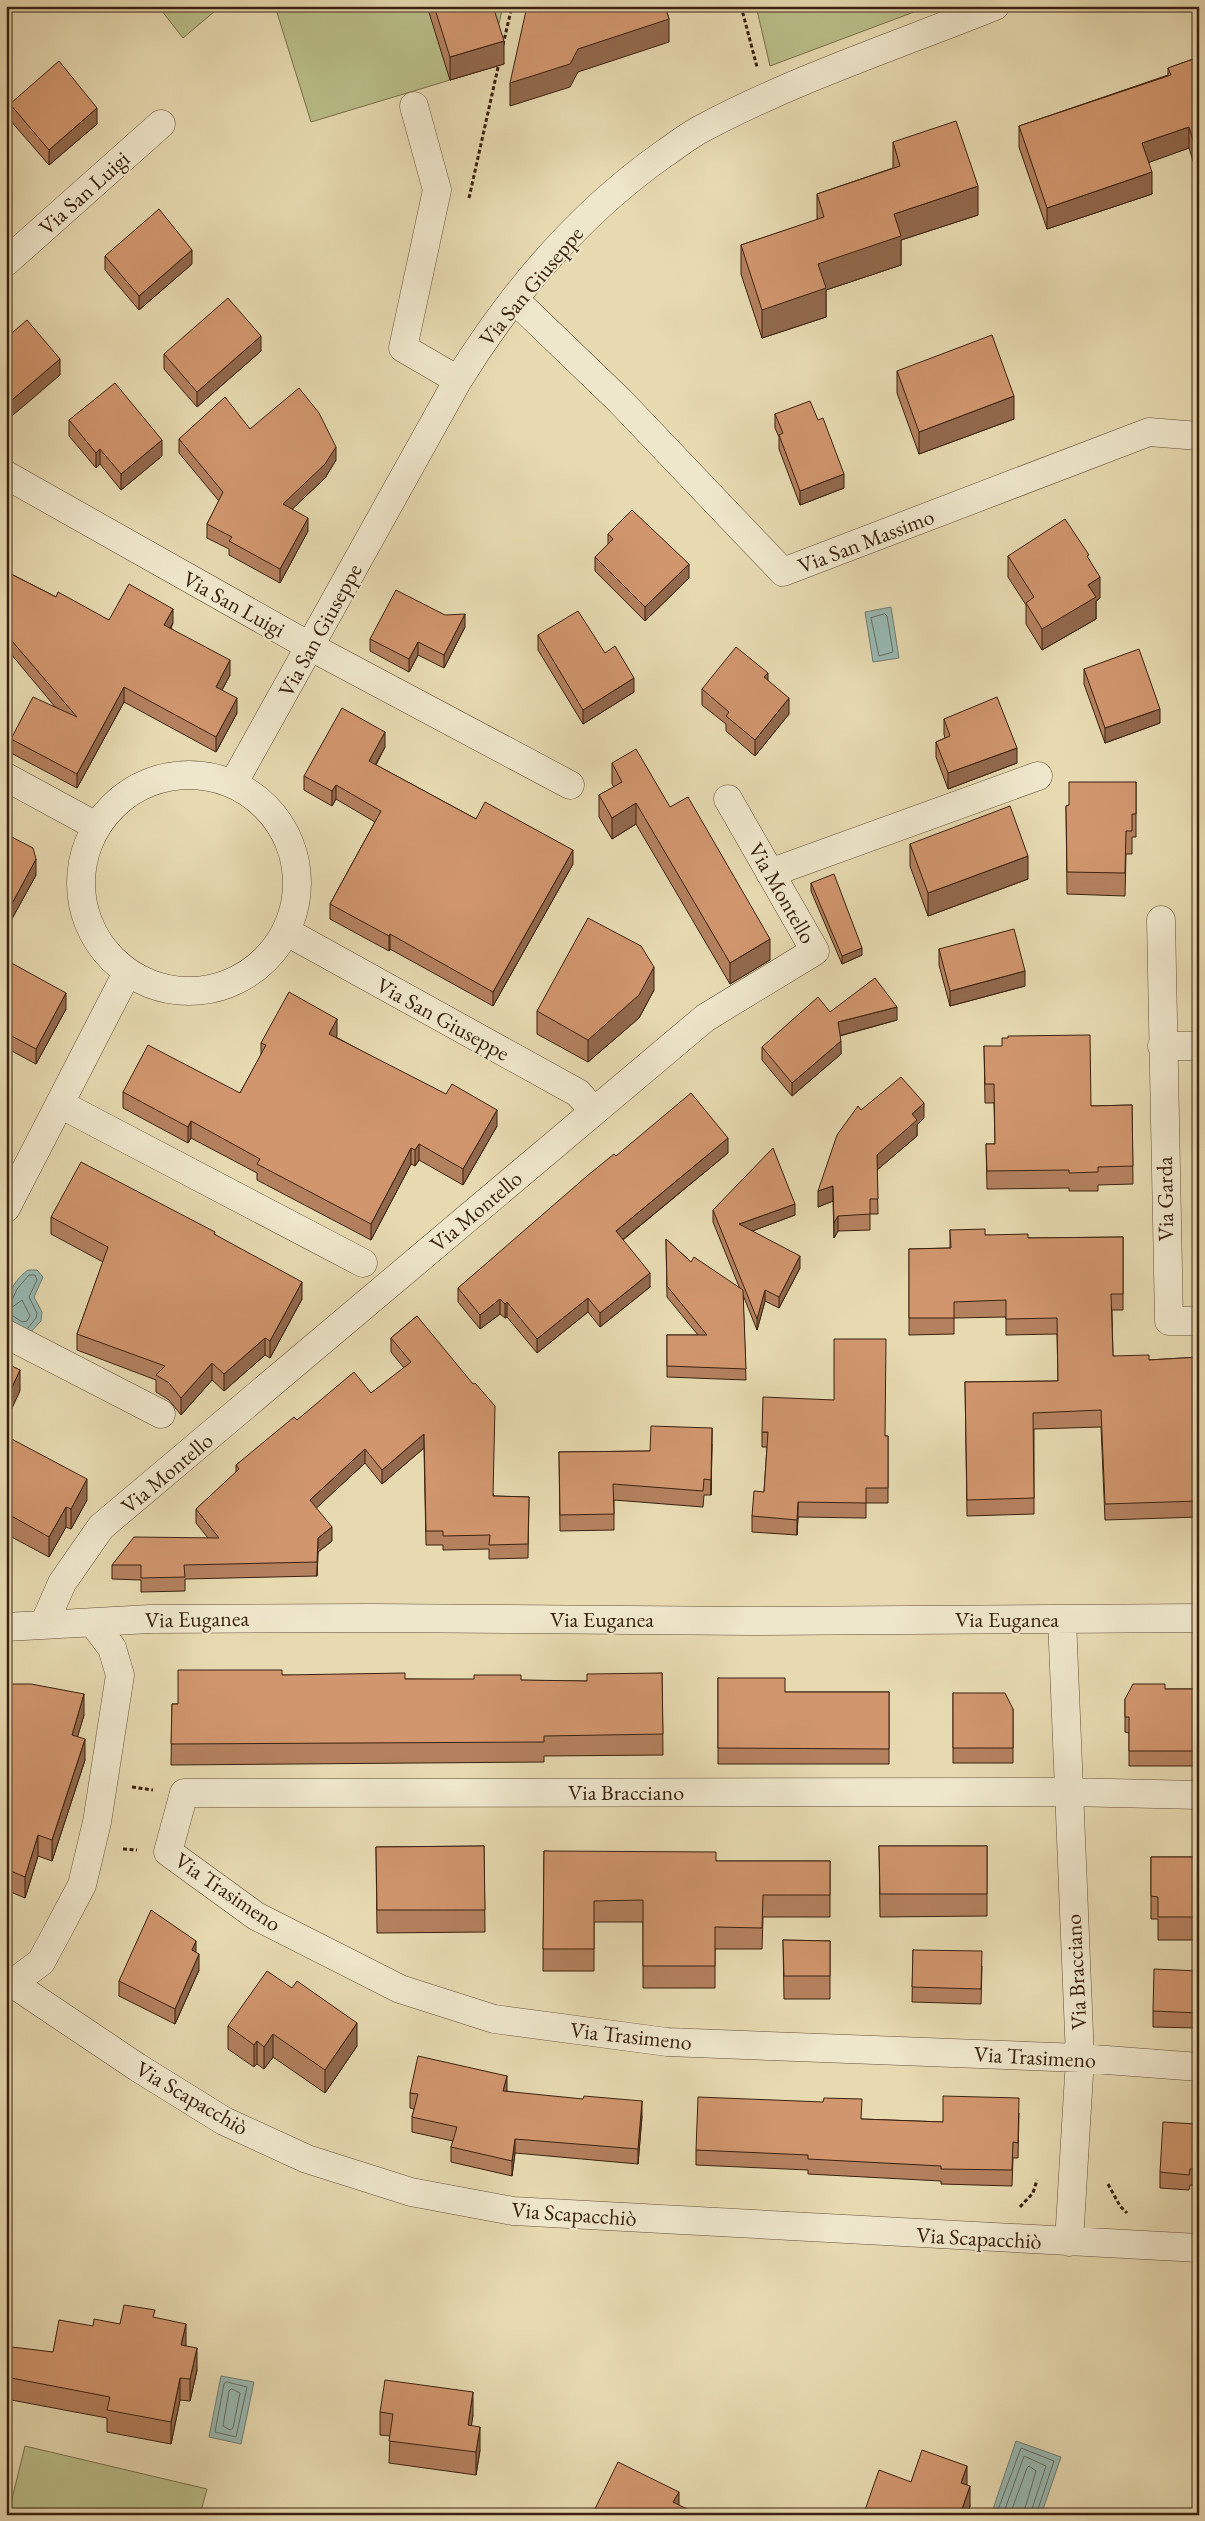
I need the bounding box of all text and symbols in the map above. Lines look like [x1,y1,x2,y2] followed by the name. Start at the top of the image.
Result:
[32,145,136,241] street label: Via San Luigi
[472,220,590,352] street label: Via San Giuseppe
[794,502,938,580] street label: Via San Massimo
[271,558,369,702] street label: Via San Giuseppe
[178,564,290,644] street label: Via San Luigi
[742,837,823,949] street label: Via Montello
[371,970,515,1068] street label: Via San Giuseppe
[1150,1156,1180,1242] street label: Via Garda
[424,1164,528,1258] street label: Via Montello
[115,1426,219,1520] street label: Via Montello
[145,1604,250,1634] street label: Via Euganea
[550,1605,654,1634] street label: Via Euganea
[955,1605,1059,1634] street label: Via Euganea
[568,1778,684,1807] street label: Via Bracciano
[169,1846,287,1938] street label: Via Trasimeno
[1058,1913,1094,2031] street label: Via Bracciano
[569,2015,693,2057] street label: Via Trasimeno
[973,2039,1097,2075] street label: Via Trasimeno
[130,2054,254,2142] street label: Via Scapacchiò
[510,2195,638,2233] street label: Via Scapacchiò
[916,2220,1042,2256] street label: Via Scapacchiò

